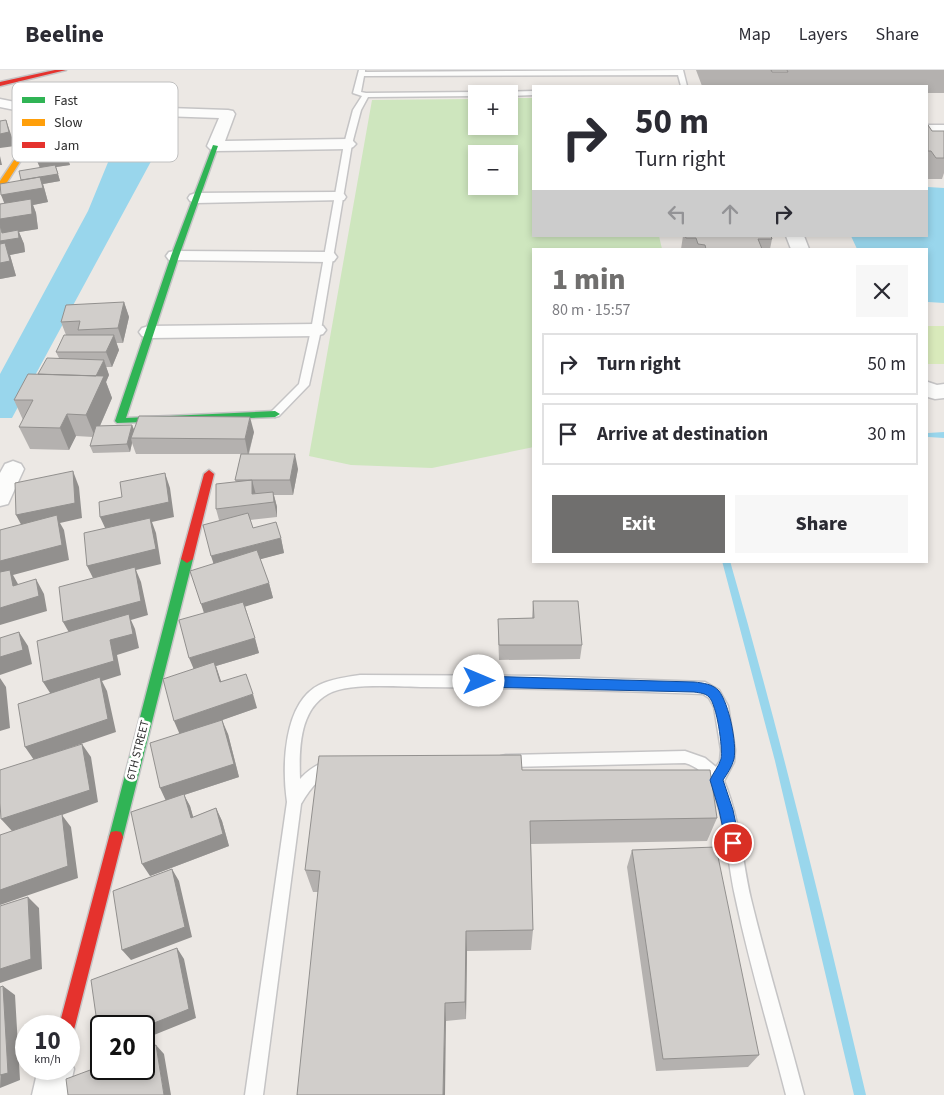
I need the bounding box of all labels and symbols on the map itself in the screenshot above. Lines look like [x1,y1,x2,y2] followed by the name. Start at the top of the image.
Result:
[12,82,178,162] legend
[54,91,78,111] text: Fast
[54,113,83,133] text: Slow
[54,136,79,156] text: Jam
[452,654,504,706] position arrow
[122,718,154,782] street label: 6TH STREET
[712,822,754,864] pin
[90,1015,155,1080] speed limit sign: 20

